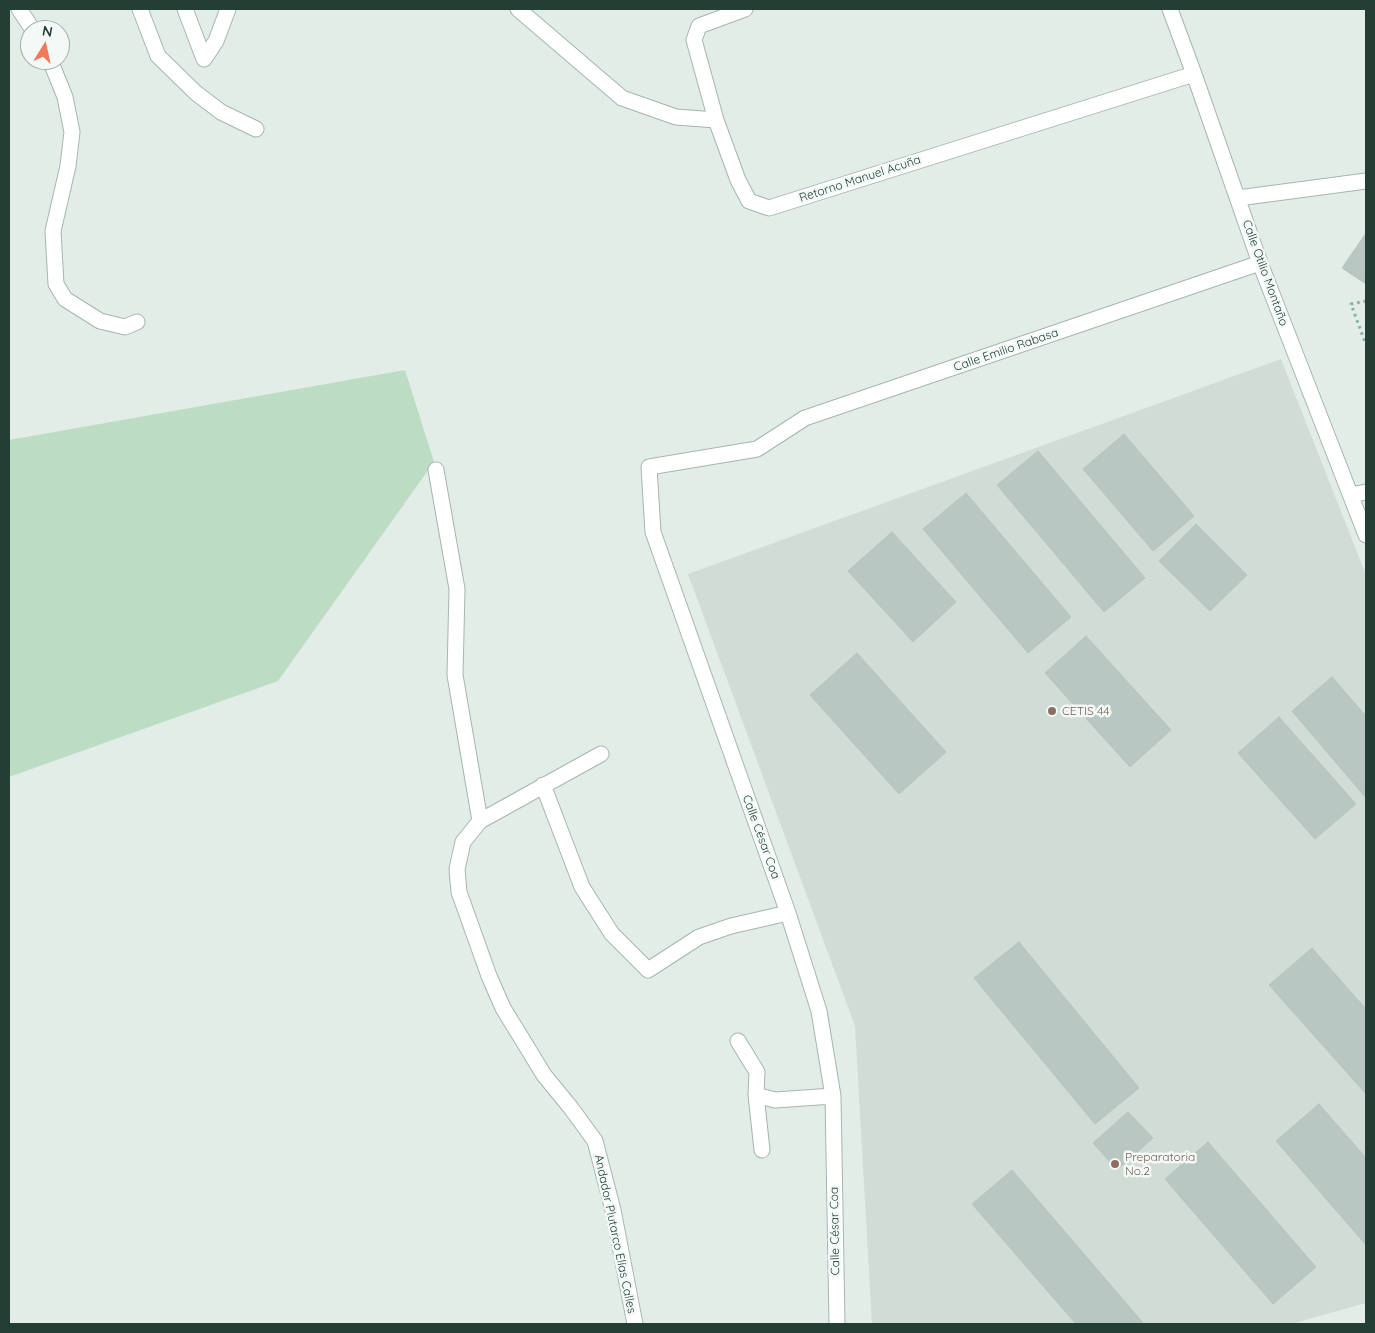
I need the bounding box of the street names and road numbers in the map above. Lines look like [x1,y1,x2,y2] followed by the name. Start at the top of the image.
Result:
[797,153,923,205] street label: Retorno Manuel Acuña
[1239,218,1291,328] street label: Calle Otilio Montaño
[952,325,1060,375] street label: Calle Emilio Rabasa
[739,793,783,881] street label: Calle César Coa
[591,1153,639,1315] street label: Andador Plutarco Elías Calles
[827,1187,843,1275] street label: Calle César Coa

